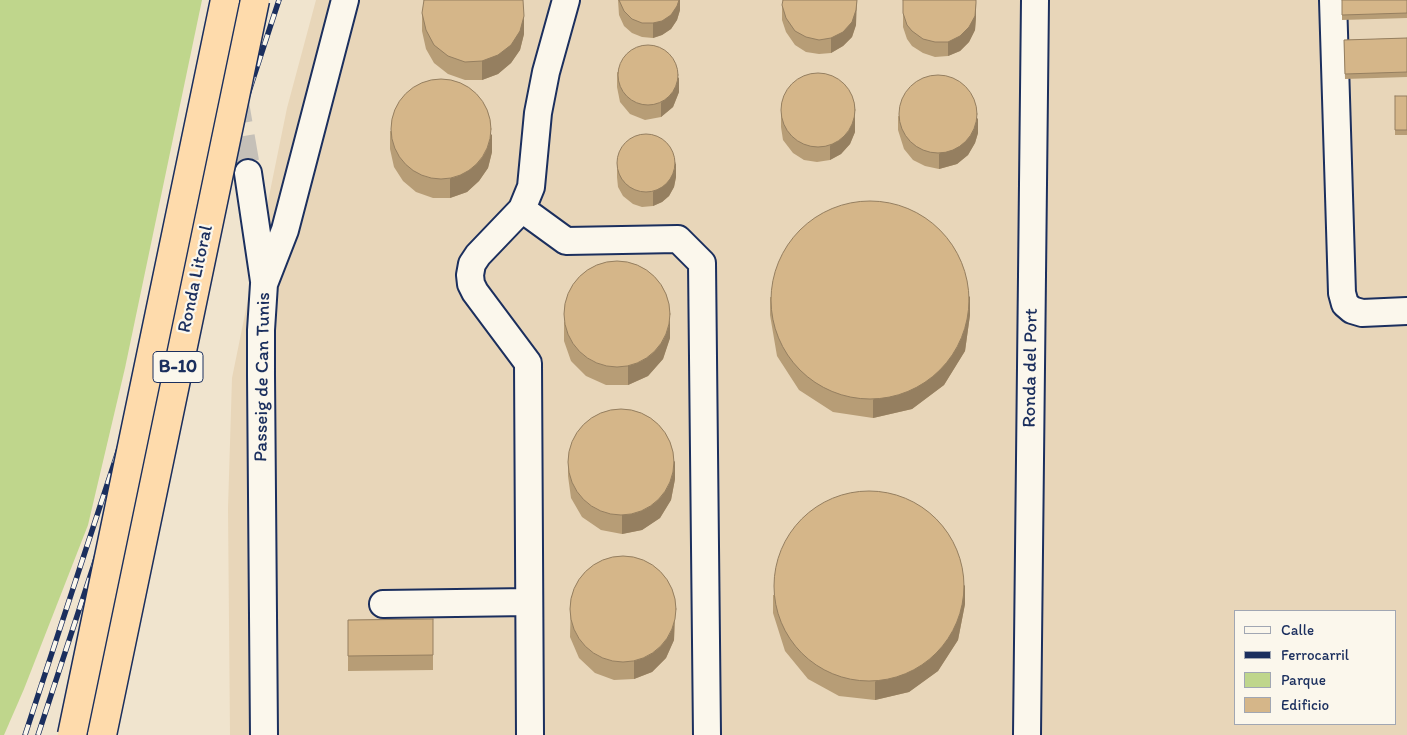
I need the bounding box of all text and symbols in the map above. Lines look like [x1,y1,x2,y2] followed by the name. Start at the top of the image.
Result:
[173,223,219,335] street label: Ronda Litoral
[250,292,276,462] street label: Passeig de Can Tunis
[1019,308,1043,428] street label: Ronda del Port
[153,352,203,382] road number: B-10
[1234,610,1397,725] legend
[1281,621,1314,639] text: Calle
[1281,646,1349,664] text: Ferrocarril
[1281,671,1326,689] text: Parque
[1281,696,1329,714] text: Edificio

